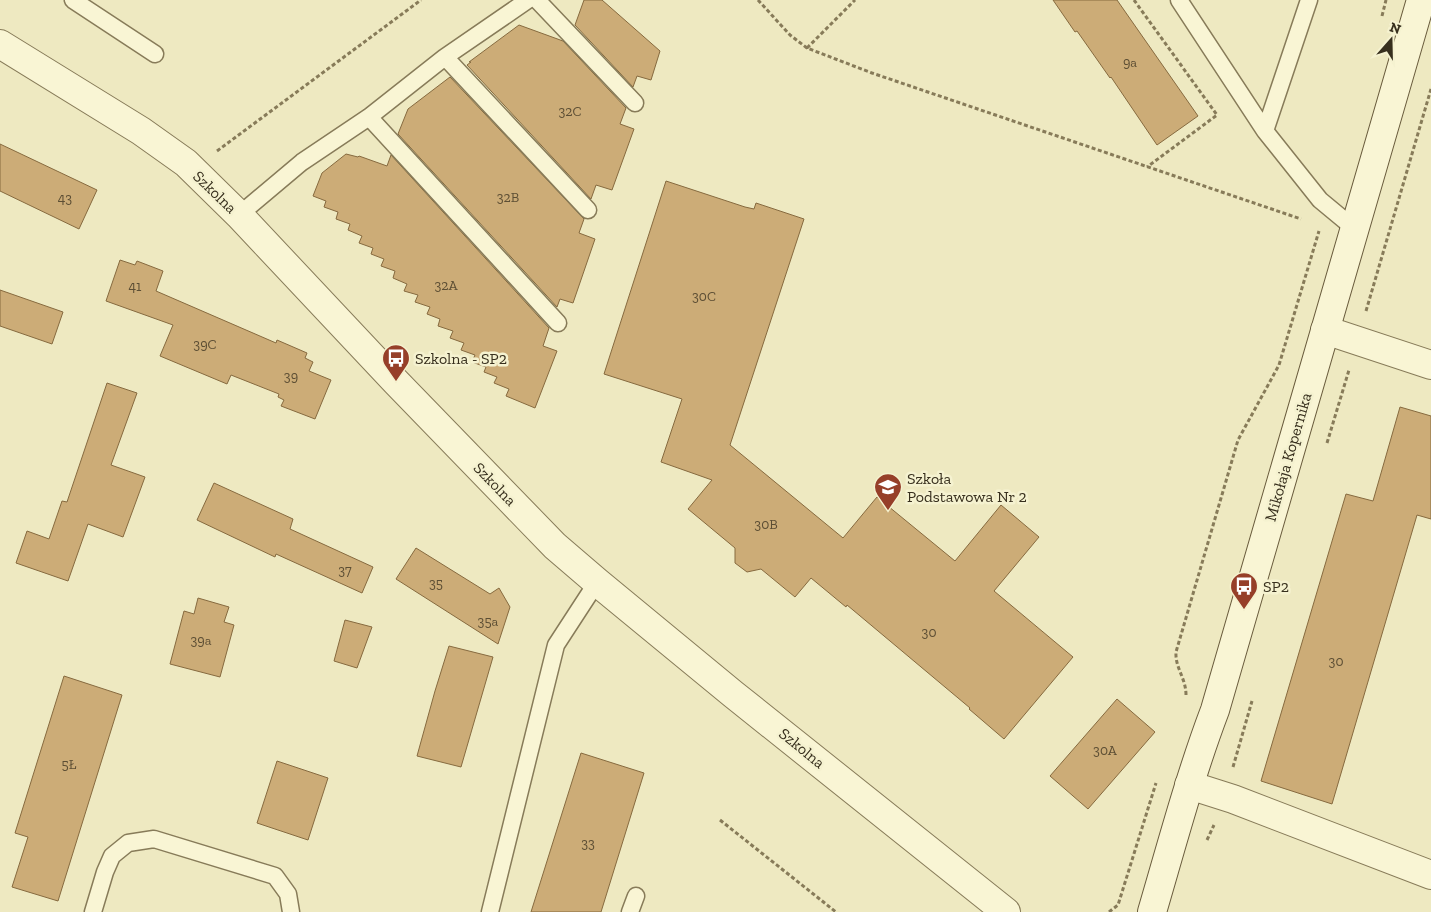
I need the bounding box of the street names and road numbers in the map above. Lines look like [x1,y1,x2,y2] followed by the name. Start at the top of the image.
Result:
[189,167,241,218] street label: Szkolna
[1261,390,1316,524] street label: Mikołaja Kopernika
[470,458,521,510] street label: Szkolna
[775,724,829,772] street label: Szkolna

